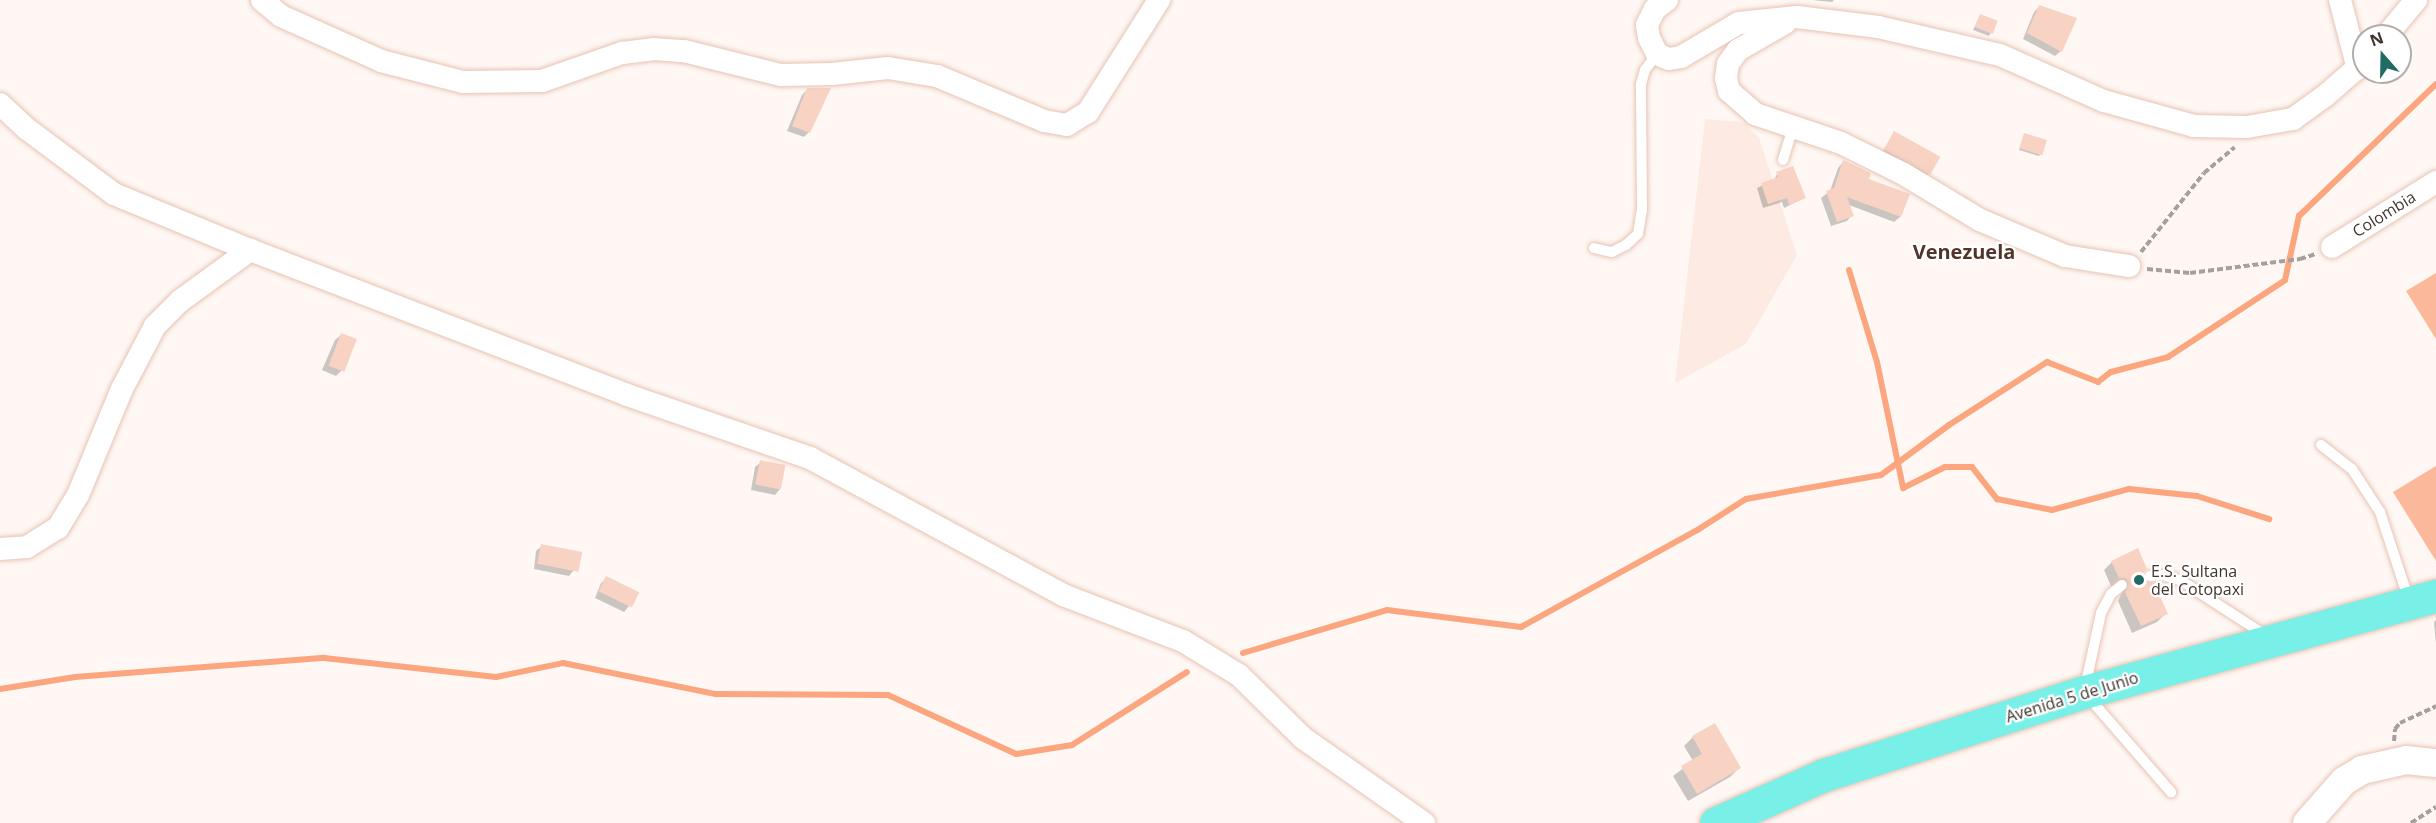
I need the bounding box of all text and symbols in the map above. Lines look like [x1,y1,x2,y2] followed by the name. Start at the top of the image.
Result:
[2352,24,2412,84] north arrow
[2367,26,2386,52] text: N
[2349,187,2419,241] street label: Colombia
[1913,239,2015,263] district label: Venezuela
[2151,561,2244,599] place label: E.S. Sultana del Cotopaxi
[2132,573,2146,587] marker: E.S. Sultana del Cotopaxi
[2003,668,2141,726] street label: Avenida 5 de Junio

